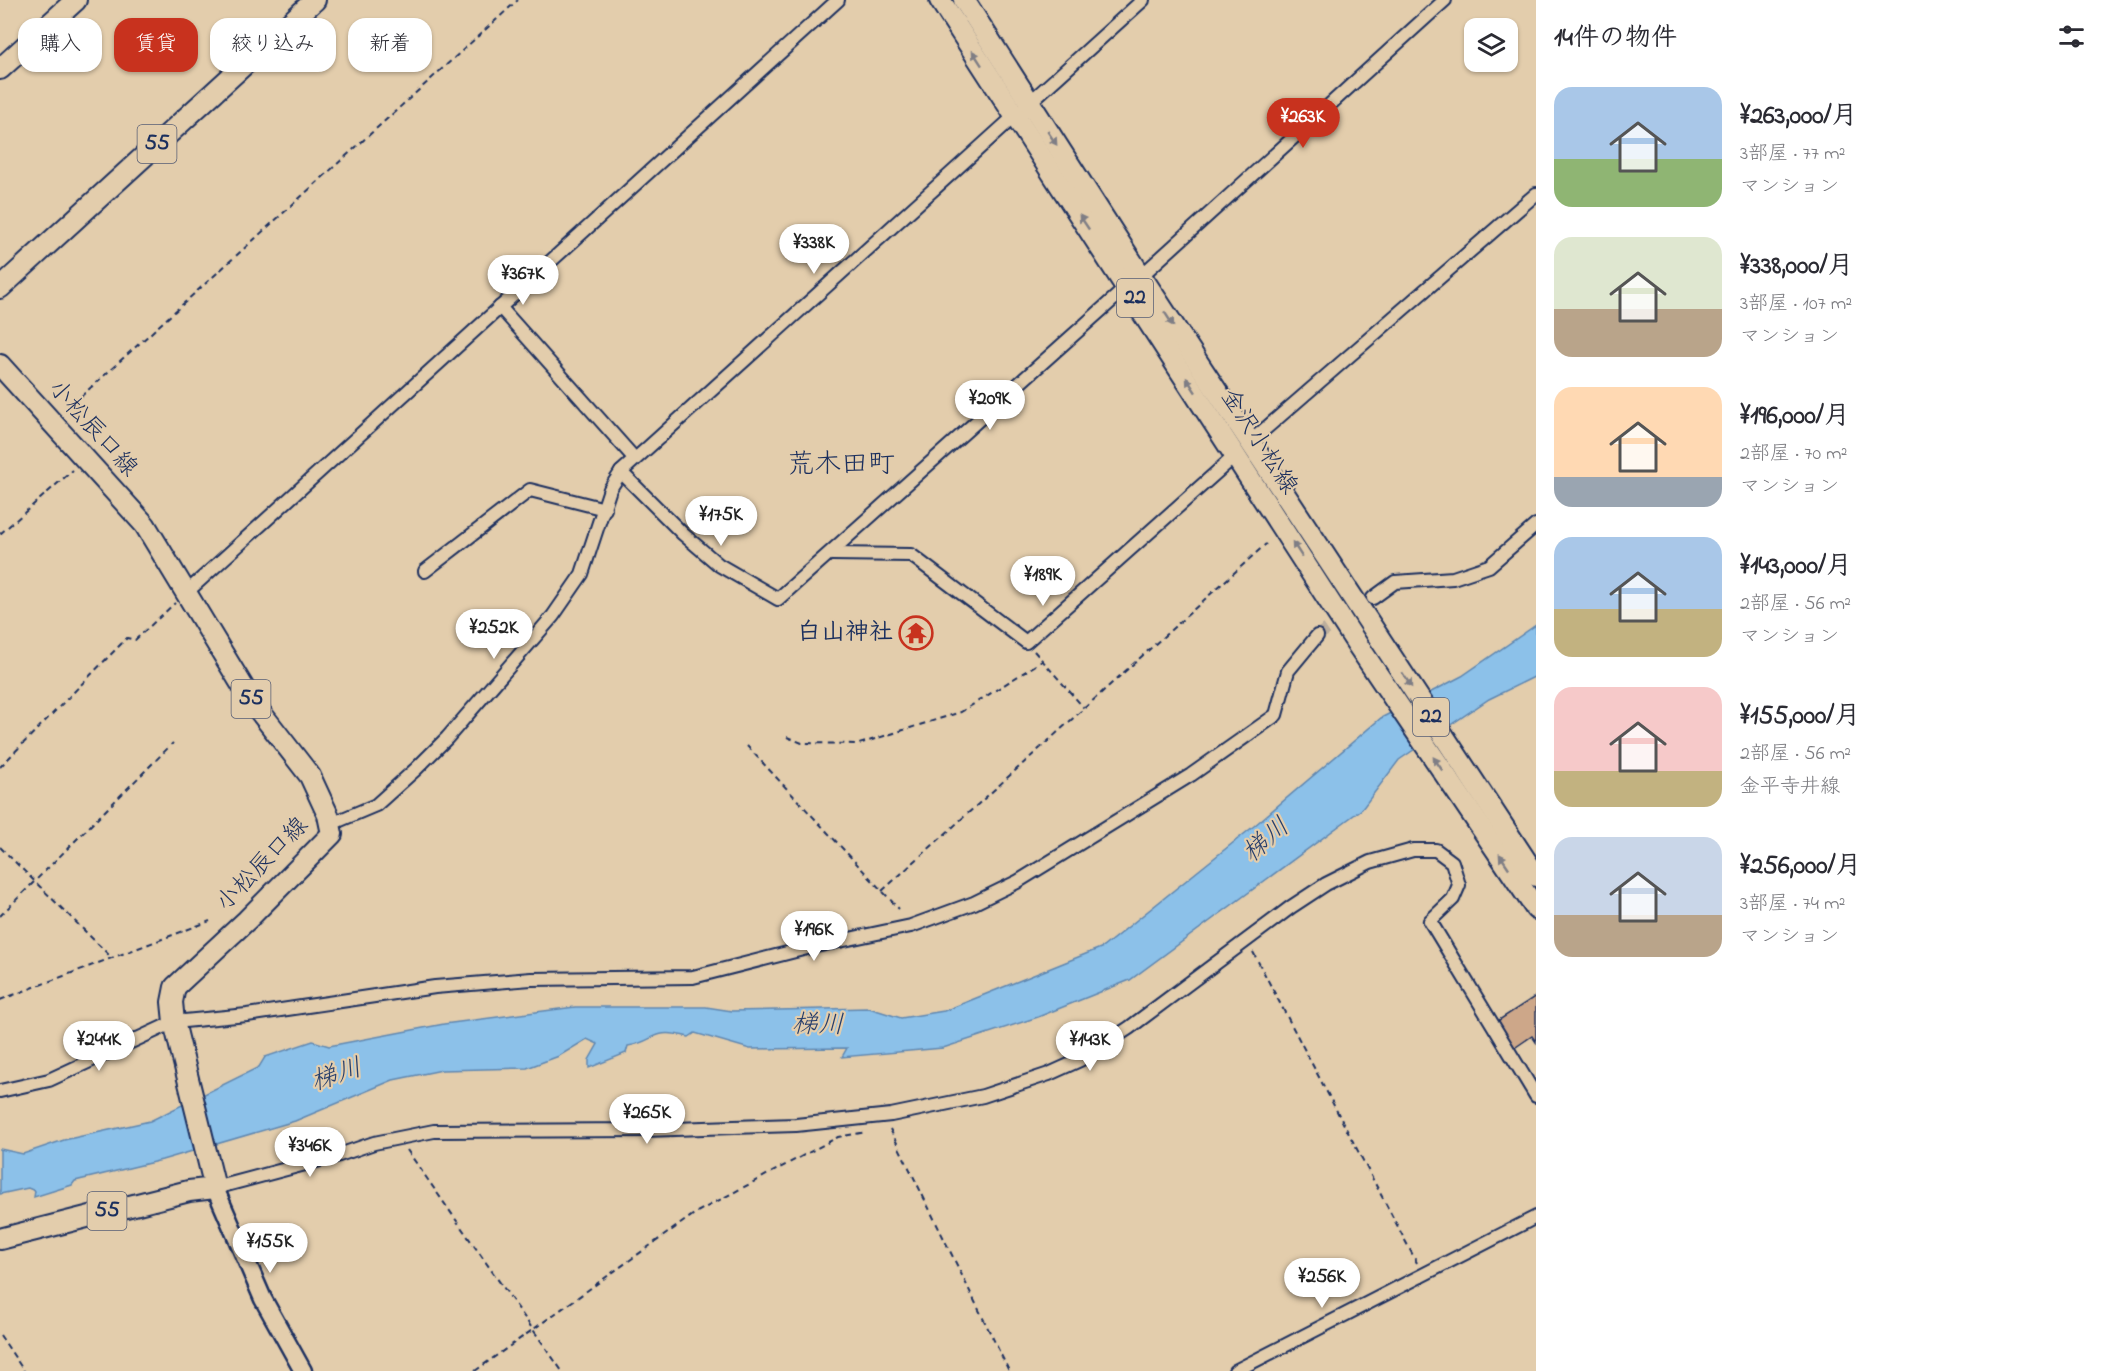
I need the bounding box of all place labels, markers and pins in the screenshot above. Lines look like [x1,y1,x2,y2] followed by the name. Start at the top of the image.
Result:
[1261,98,1345,149] pin: ¥263K
[772,224,856,275] pin: ¥338K
[481,255,565,306] pin: ¥367K
[948,380,1032,431] pin: ¥209K
[679,496,763,547] pin: ¥175K
[1001,556,1085,607] pin: ¥189K
[452,609,536,660] pin: ¥252K
[898,615,934,651] temple icon: 白山神社
[797,616,893,651] place label: 白山神社
[772,911,856,962] pin: ¥196K
[57,1021,141,1072] pin: ¥244K
[1048,1021,1132,1072] pin: ¥143K
[605,1094,689,1145] pin: ¥265K
[268,1127,352,1178] pin: ¥346K
[228,1223,312,1274] pin: ¥155K
[1280,1258,1364,1309] pin: ¥256K

